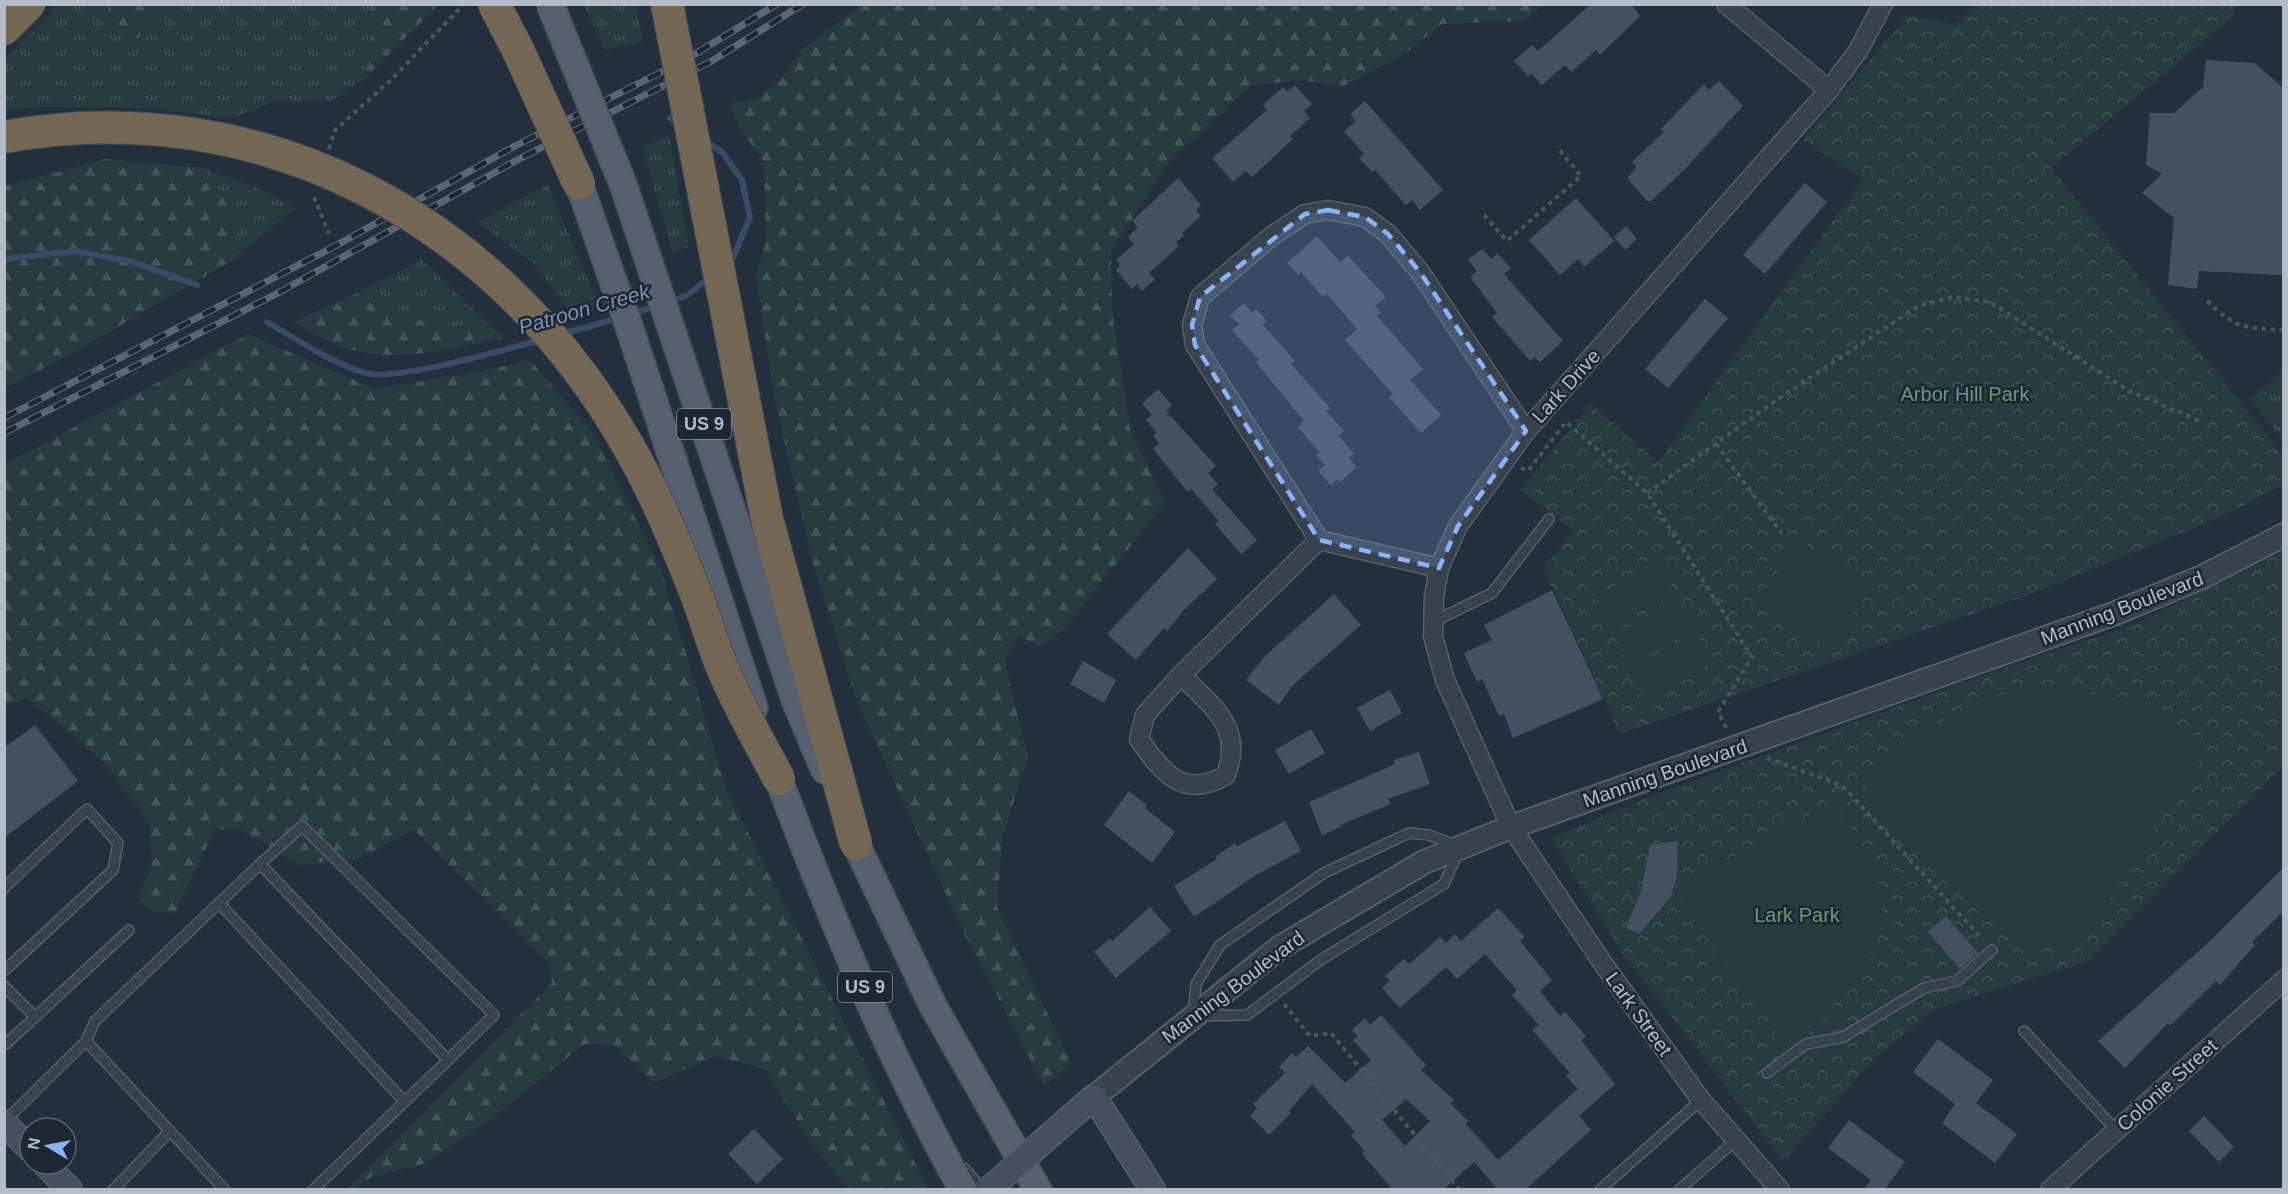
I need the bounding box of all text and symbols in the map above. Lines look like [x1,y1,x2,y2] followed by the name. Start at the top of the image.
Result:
[516,279,654,339] water label: Patroon Creek
[1527,345,1605,427] street label: Lark Drive
[1901,383,2030,405] park label: Arbor Hill Park
[677,409,731,439] road number: US 9
[2038,567,2206,649] street label: Manning Boulevard
[1580,735,1750,811] street label: Manning Boulevard
[1754,904,1841,926] park label: Lark Park
[1158,926,1308,1048] street label: Manning Boulevard
[1601,968,1677,1060] street label: Lark Street
[838,972,892,1002] road number: US 9
[2113,1034,2222,1136] street label: Colonie Street
[18,1116,78,1176] north arrow
[24,1136,43,1151] text: N

